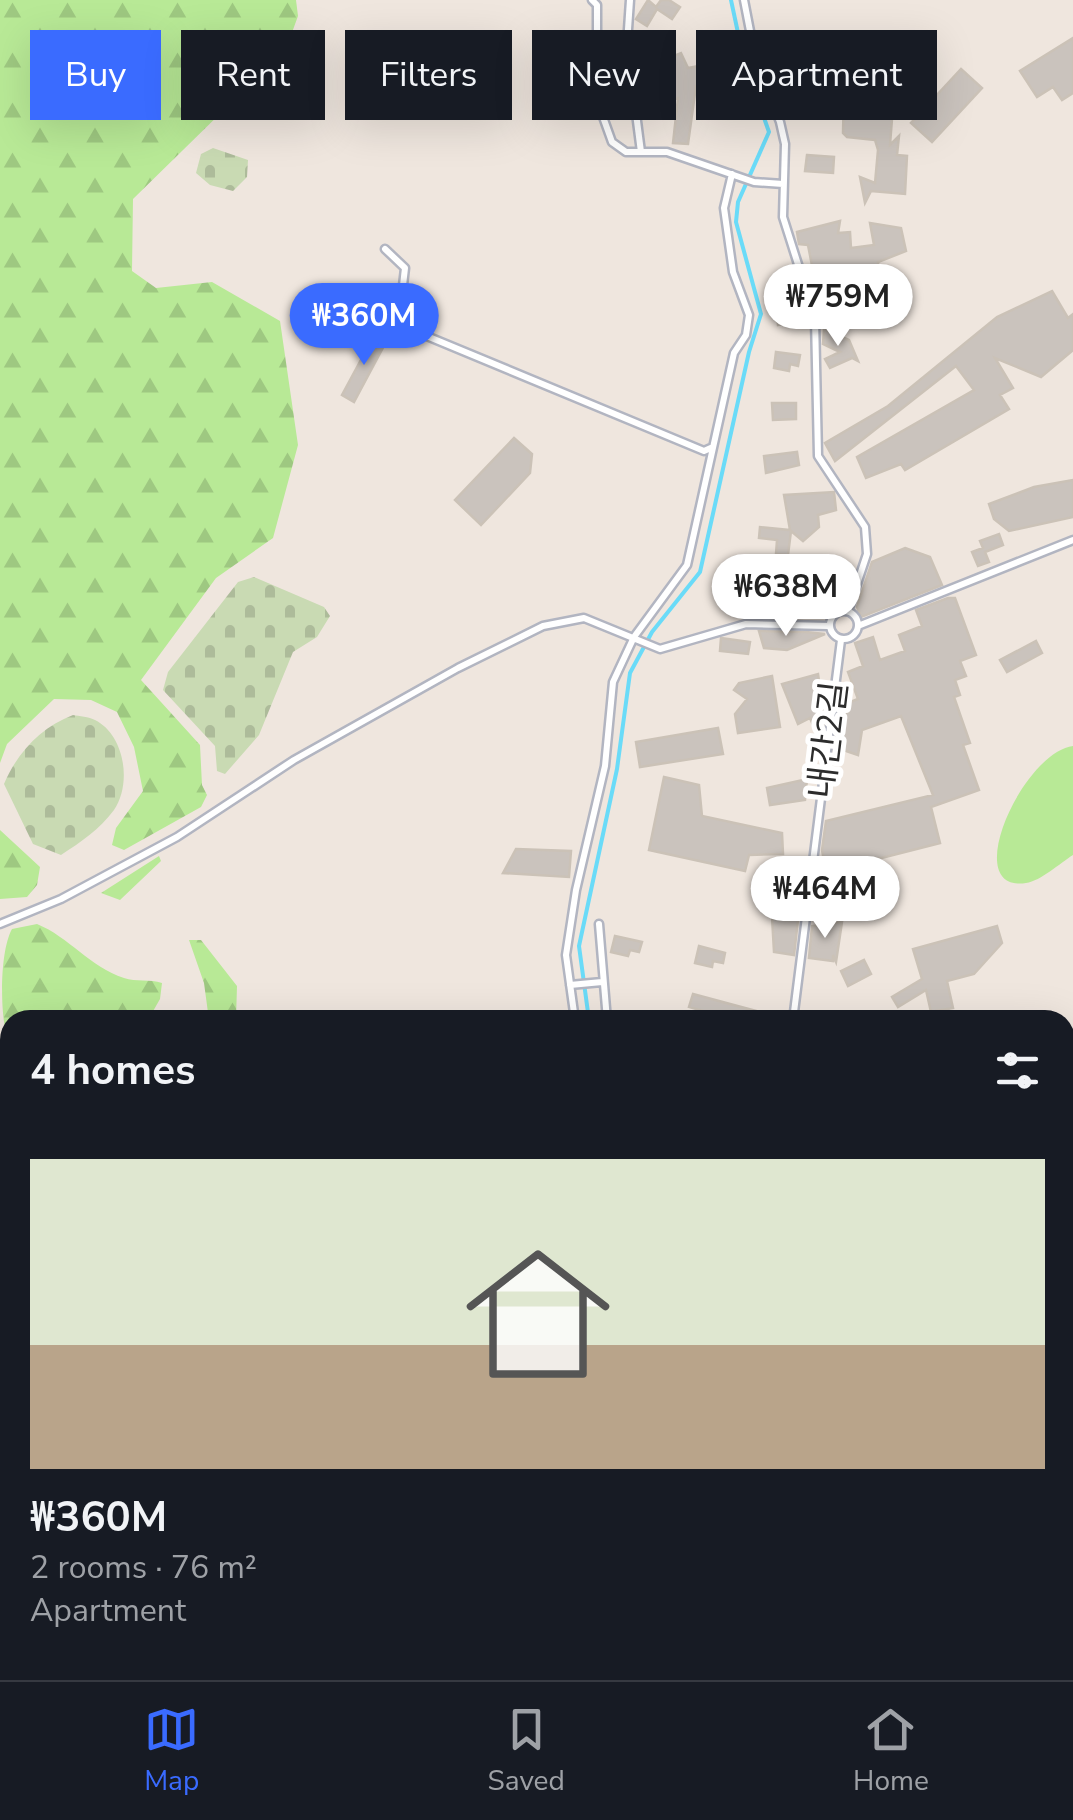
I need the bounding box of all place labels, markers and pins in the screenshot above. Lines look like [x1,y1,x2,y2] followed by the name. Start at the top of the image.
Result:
[768,264,908,349] pin: ₩759M
[294,283,434,368] pin: ₩360M
[716,554,856,639] pin: ₩638M
[755,856,895,941] pin: ₩464M

